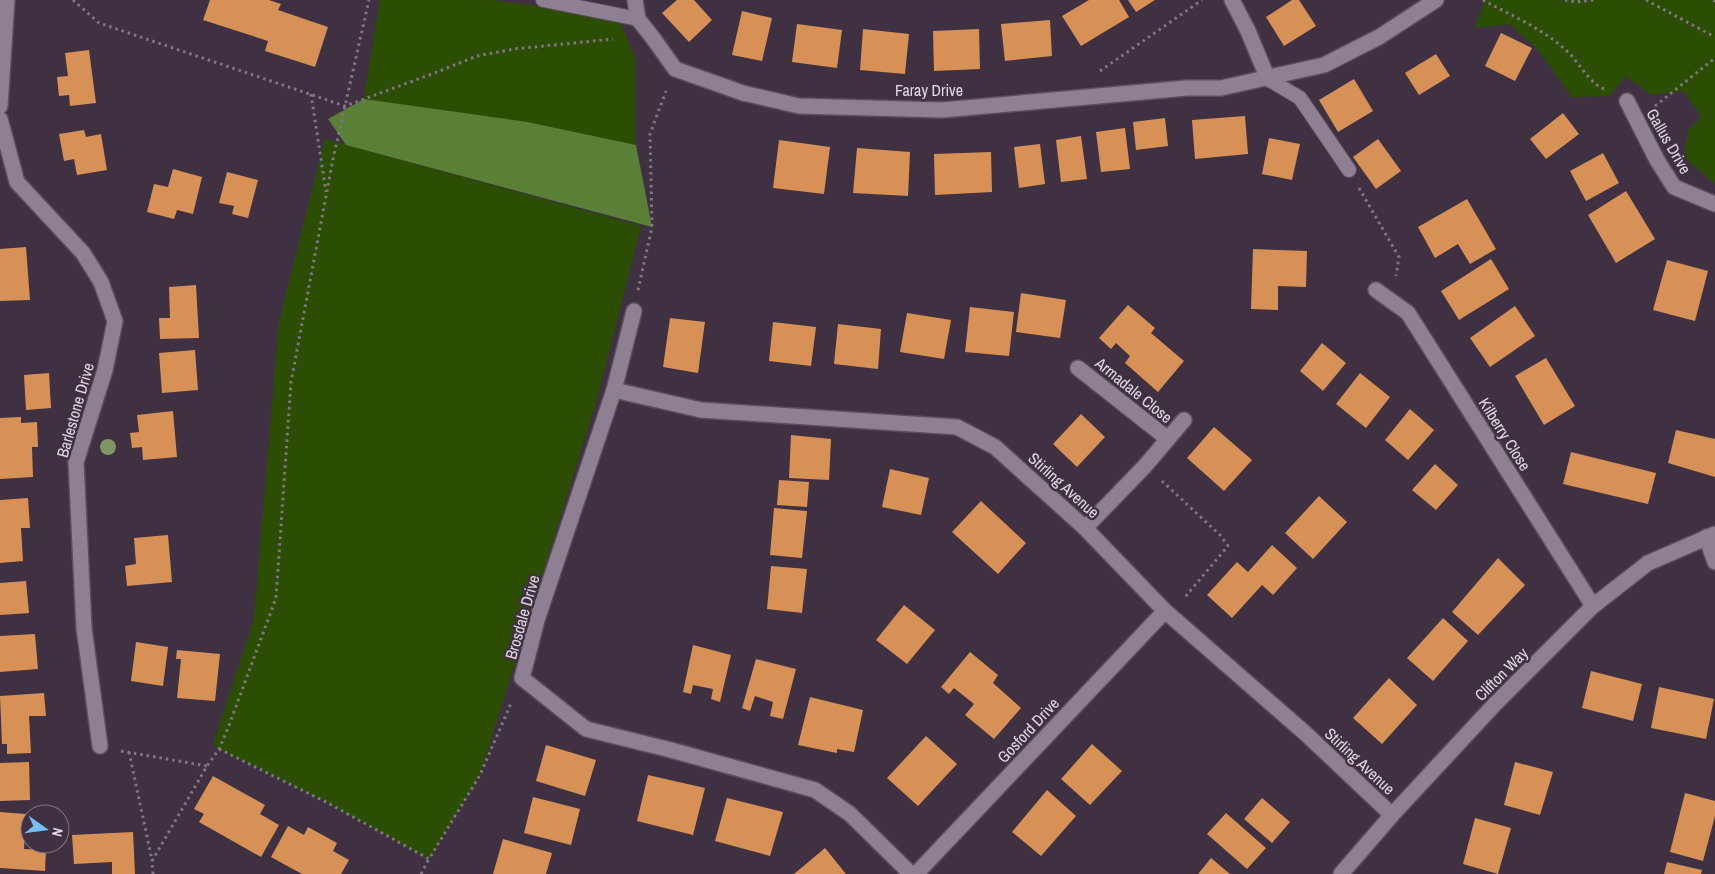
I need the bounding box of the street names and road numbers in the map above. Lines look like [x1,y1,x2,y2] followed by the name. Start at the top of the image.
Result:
[895,79,963,101] street label: Faray Drive
[1641,104,1697,178] street label: Gallus Drive
[1090,351,1177,428] street label: Armadale Close
[51,360,99,460] street label: Barlestone Drive
[1474,393,1536,475] street label: Kilberry Close
[1024,447,1104,523] street label: Stirling Avenue
[499,572,545,662] street label: Brosdale Drive
[1469,642,1533,706] street label: Clifton Way
[992,693,1064,767] street label: Gosford Drive
[1320,723,1400,799] street label: Stirling Avenue

